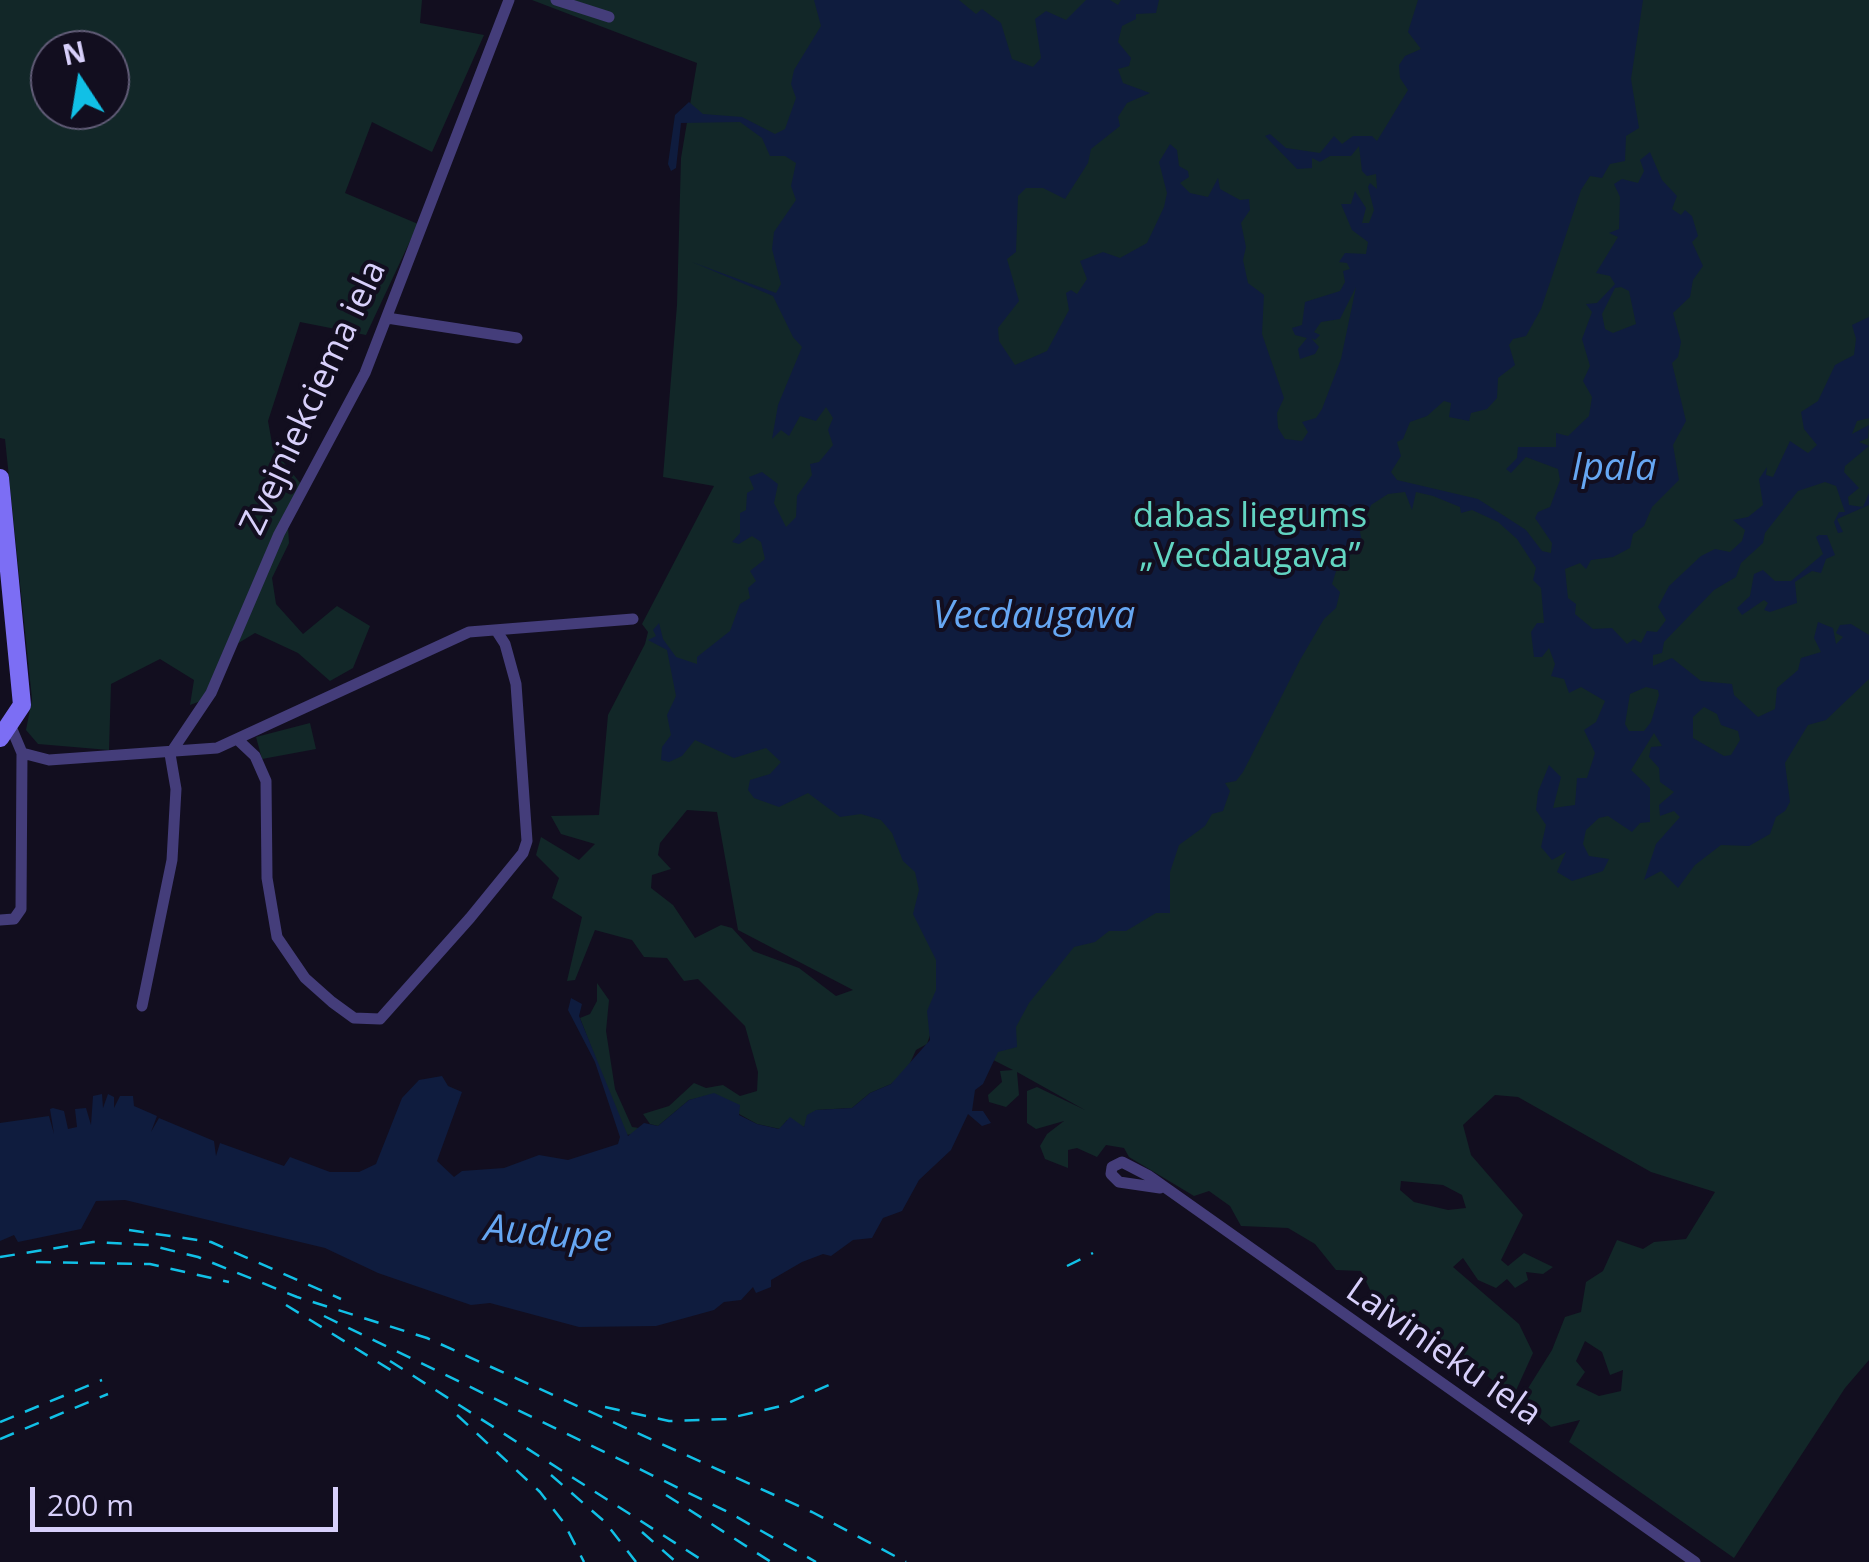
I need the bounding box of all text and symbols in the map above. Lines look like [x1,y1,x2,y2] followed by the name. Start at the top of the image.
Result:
[30,30,130,130] north arrow
[59,32,89,74] text: N
[232,254,396,542] street label: Zvejniekciema iela
[1572,446,1656,492] water label: Ipala
[1133,496,1367,578] park label: dabas liegums „Vecdaugava”
[933,594,1135,640] water label: Vecdaugava
[482,1207,614,1263] water label: Audupe
[1337,1270,1549,1436] street label: Laivinieku iela
[35,1467,342,1529] scale bar
[47,1484,134,1525] text: 200 m

